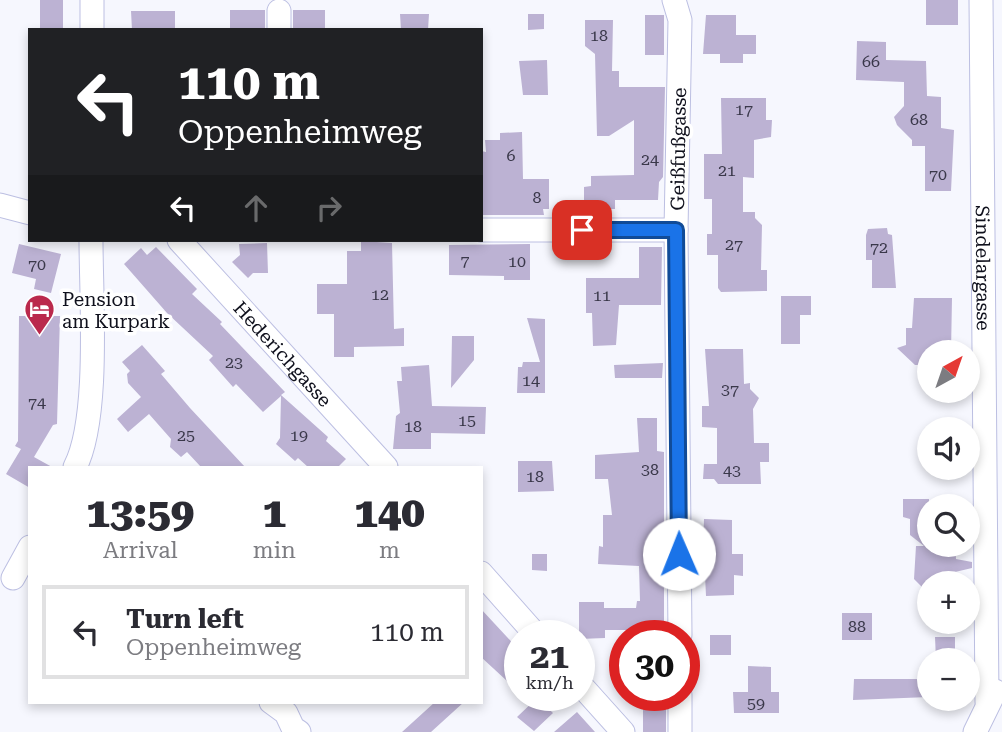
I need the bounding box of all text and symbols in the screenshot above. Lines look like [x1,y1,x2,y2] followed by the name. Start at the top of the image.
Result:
[590,26,608,45] house number: 18
[862,52,880,71] house number: 66
[178,54,320,111] text: 110 m
[63,56,154,147] icon: left
[666,87,691,211] street label: Geißfußgasse
[735,100,753,119] house number: 17
[910,110,928,129] house number: 68
[178,113,422,151] text: Oppenheimweg
[507,146,516,165] house number: 6
[641,150,659,169] house number: 24
[718,161,736,180] house number: 21
[929,165,947,184] house number: 70
[533,188,542,207] house number: 8
[164,189,202,227] icon: left
[237,189,275,227] icon: ahead
[310,189,348,227] icon: right
[552,200,612,260] pin
[971,205,995,331] street label: Sindelargasse
[563,211,601,249] icon: arrive
[725,235,743,254] house number: 27
[870,238,888,257] house number: 72
[461,251,470,270] house number: 7
[508,252,526,271] house number: 10
[28,255,46,274] house number: 70
[371,285,389,304] house number: 12
[593,286,611,305] house number: 11
[62,288,170,333] place label: Pension am Kurpark
[22,293,56,337] hotel icon: Pension am Kurpark
[229,297,336,412] street label: Hederichgasse
[917,340,980,402] north arrow
[917,340,980,711] map controls
[225,353,243,372] house number: 23
[522,371,540,390] house number: 14
[721,380,739,399] house number: 37
[28,393,46,412] house number: 74
[458,411,476,430] house number: 15
[404,417,422,436] house number: 18
[917,417,980,480] button: sound
[177,426,195,445] house number: 25
[290,426,308,445] house number: 19
[641,460,659,479] house number: 38
[723,461,741,480] house number: 43
[526,467,544,486] house number: 18
[86,488,194,537] text: 13:59
[262,488,286,537] text: 1
[354,488,425,537] text: 140
[917,494,980,557] button: search
[642,517,716,591] position arrow
[103,537,178,564] text: Arrival
[253,537,296,564] text: min
[379,537,400,564] text: m
[917,571,980,634] button: +
[126,604,244,634] text: Turn left
[67,613,105,651] icon: left
[370,617,444,647] text: 110 m
[848,617,866,636] house number: 88
[609,620,700,711] speed limit sign: 30
[126,634,301,661] text: Oppenheimweg
[530,636,569,677] text: 21
[917,648,980,711] button: −
[525,672,574,693] text: km/h
[747,694,765,713] house number: 59

